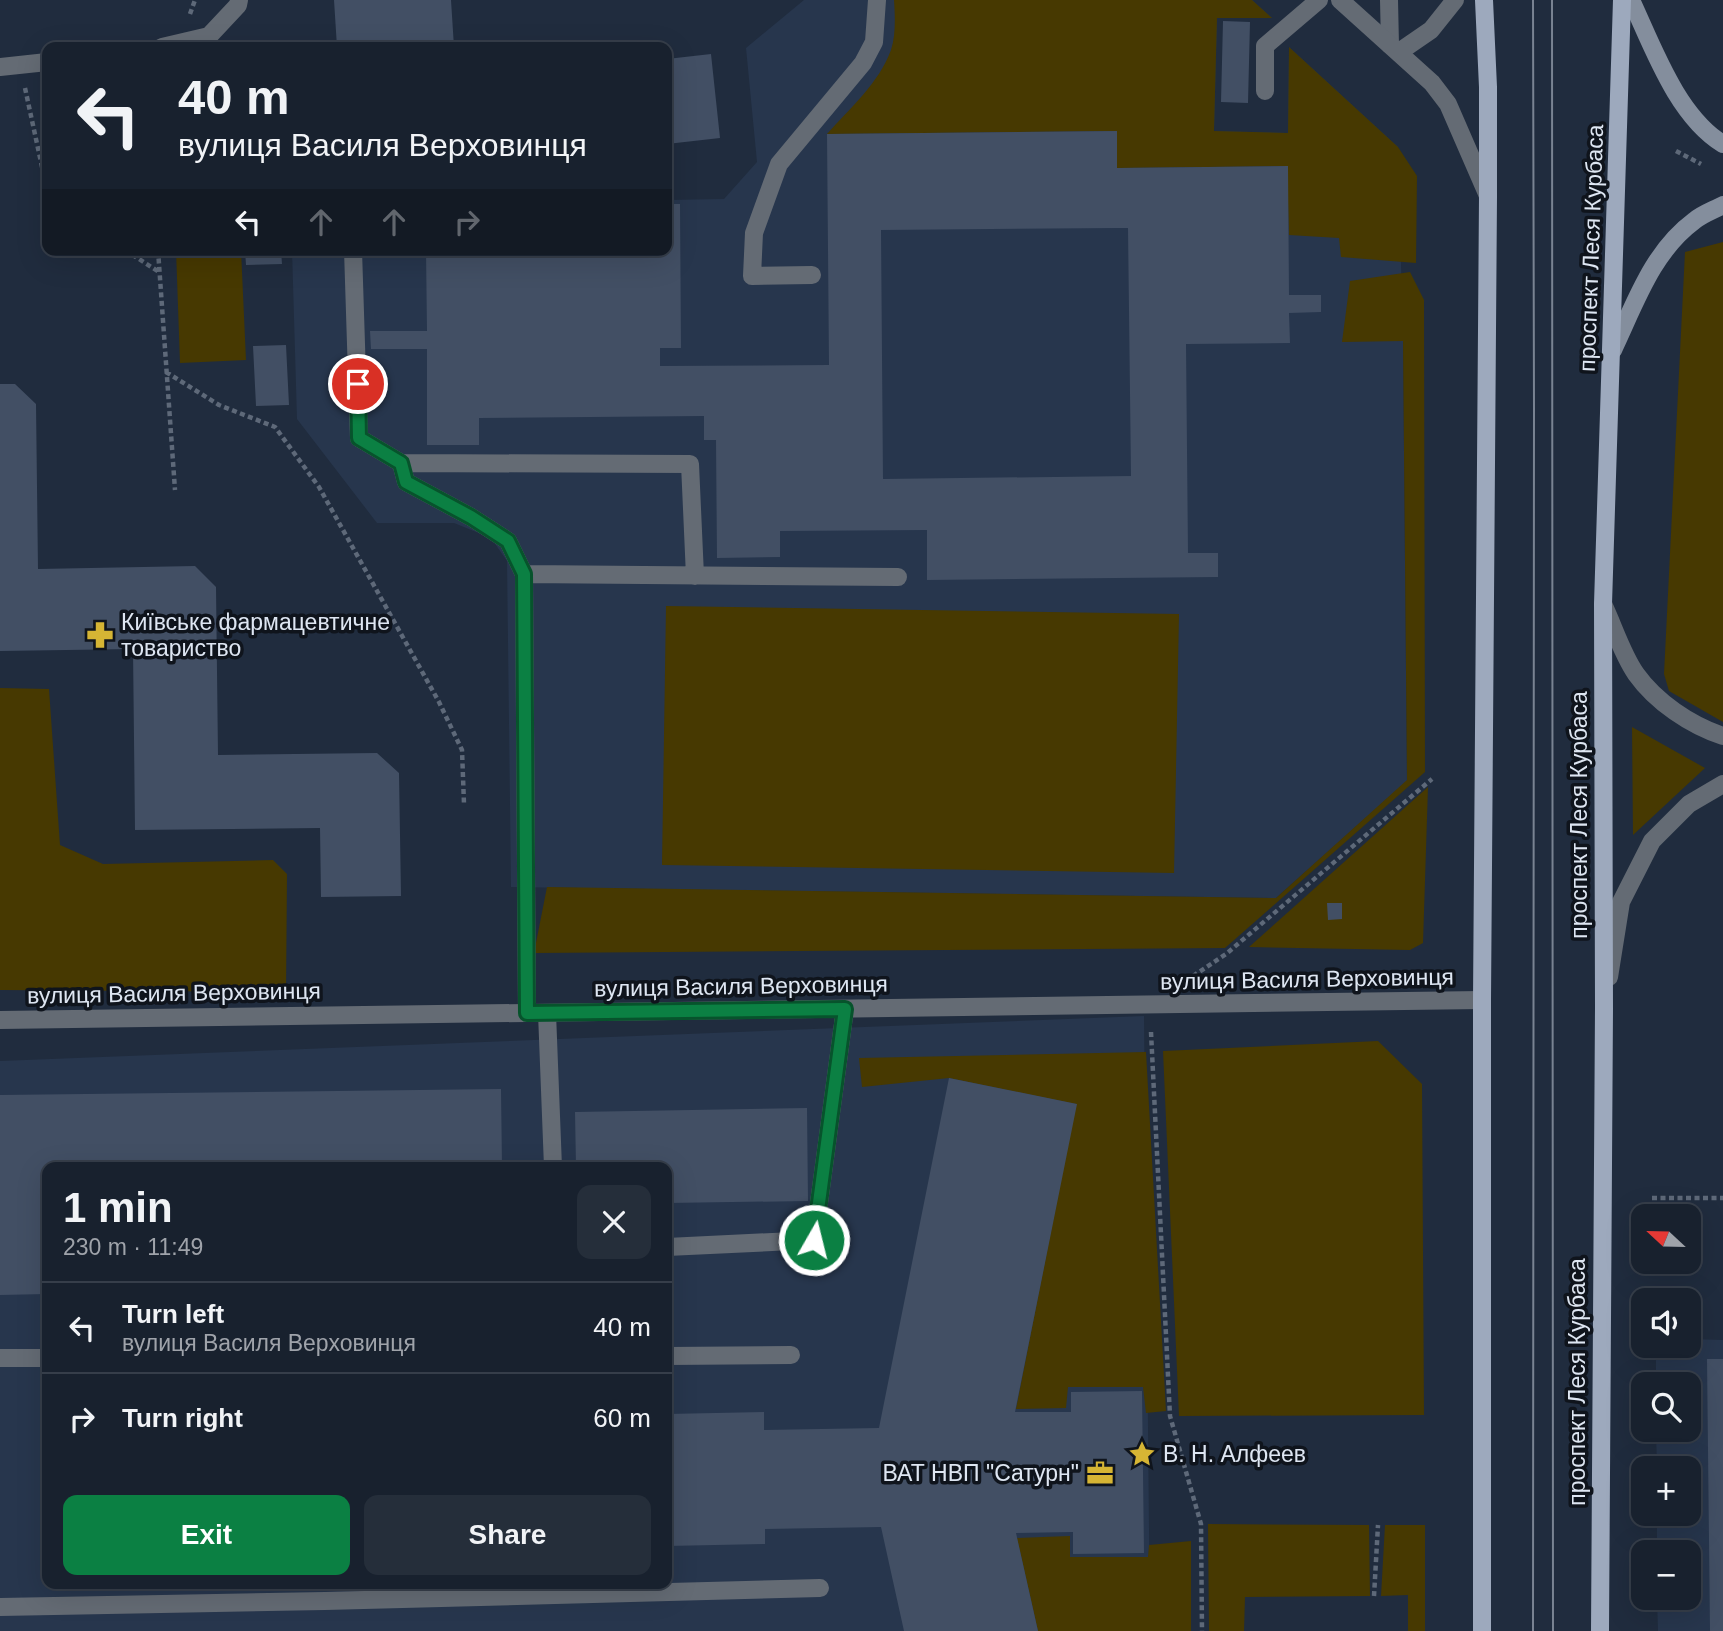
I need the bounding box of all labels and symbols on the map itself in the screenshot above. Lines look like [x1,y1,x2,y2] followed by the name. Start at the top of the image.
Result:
[1574,124,1608,372] street label: проспект Леся Курбаса
[328,354,388,414] pin
[121,609,390,661] place label: Київське фармацевтичне товариство
[85,620,115,650] pharmacy icon: Київське фармацевтичне товариство
[1566,691,1592,939] street label: проспект Леся Курбаса
[1160,963,1454,995] street label: вулиця Василя Верховинця
[594,970,888,1002] street label: вулиця Василя Верховинця
[27,977,321,1009] street label: вулиця Василя Верховинця
[777,1203,851,1277] position arrow
[1631,1204,1701,1274] north arrow
[1564,1258,1590,1506] street label: проспект Леся Курбаса
[1127,1439,1157,1469] place icon: В. Н. Алфеев
[1163,1441,1306,1467] place label: В. Н. Алфеев
[1085,1458,1115,1488] office icon: ВАТ НВП "Сатурн"
[883,1460,1079,1486] place label: ВАТ НВП "Сатурн"

